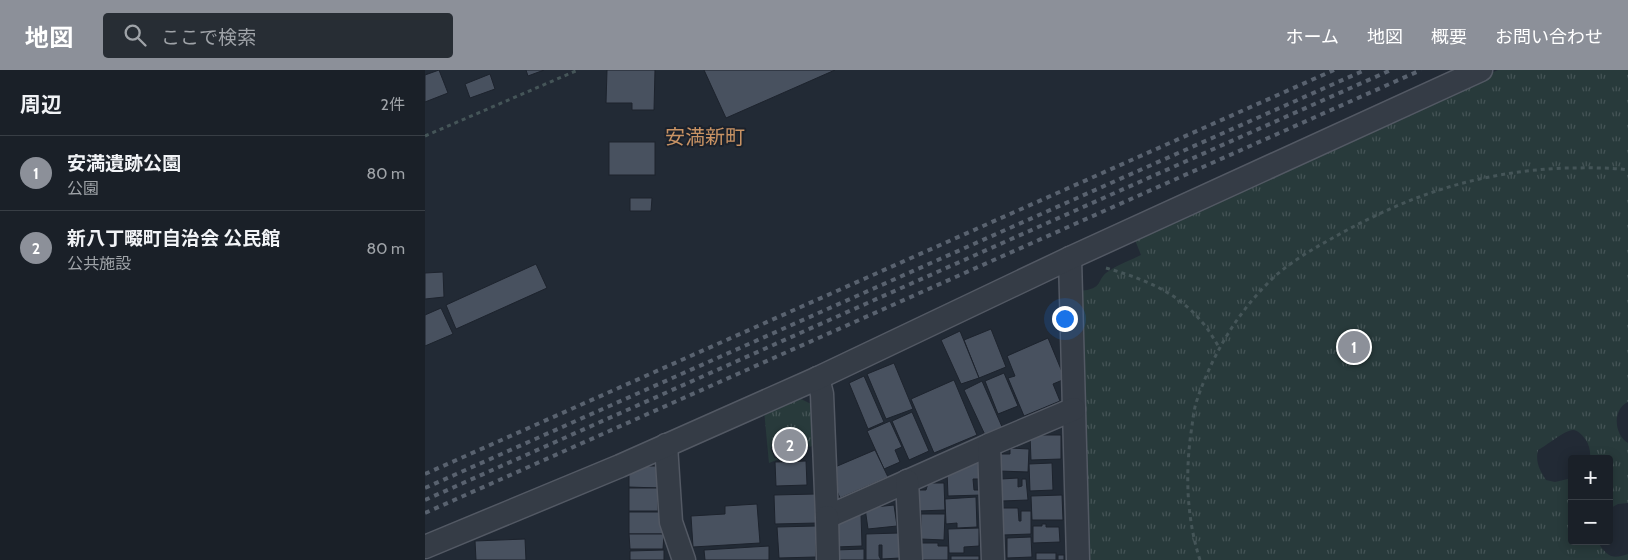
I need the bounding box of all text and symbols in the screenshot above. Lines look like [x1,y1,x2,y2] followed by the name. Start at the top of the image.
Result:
[103,13,453,58] search box
[121,21,149,49] icon: search
[25,23,73,52] text: 地図
[161,26,256,49] text: ここで検索
[1286,26,1339,48] text: ホーム
[1367,26,1403,48] text: 地図
[1431,26,1467,48] text: 概要
[1495,26,1603,48] text: お問い合わせ
[20,92,62,117] text: 周辺
[381,95,405,114] text: 2件
[665,125,745,149] district label: 安満新町
[67,152,181,175] text: 安満遺跡公園
[33,164,39,183] text: 1
[367,164,405,183] text: 80 m
[67,179,99,198] text: 公園
[67,227,280,250] text: 新八丁畷町自治会 公民館
[32,239,40,258] text: 2
[367,239,405,258] text: 80 m
[67,254,131,273] text: 公共施設
[1052,306,1078,332] your location
[1338,328,1370,366] pin: 1
[774,426,806,464] pin: 2
[1568,455,1613,545] map controls
[1568,455,1613,500] button: +
[1568,500,1613,545] button: −

